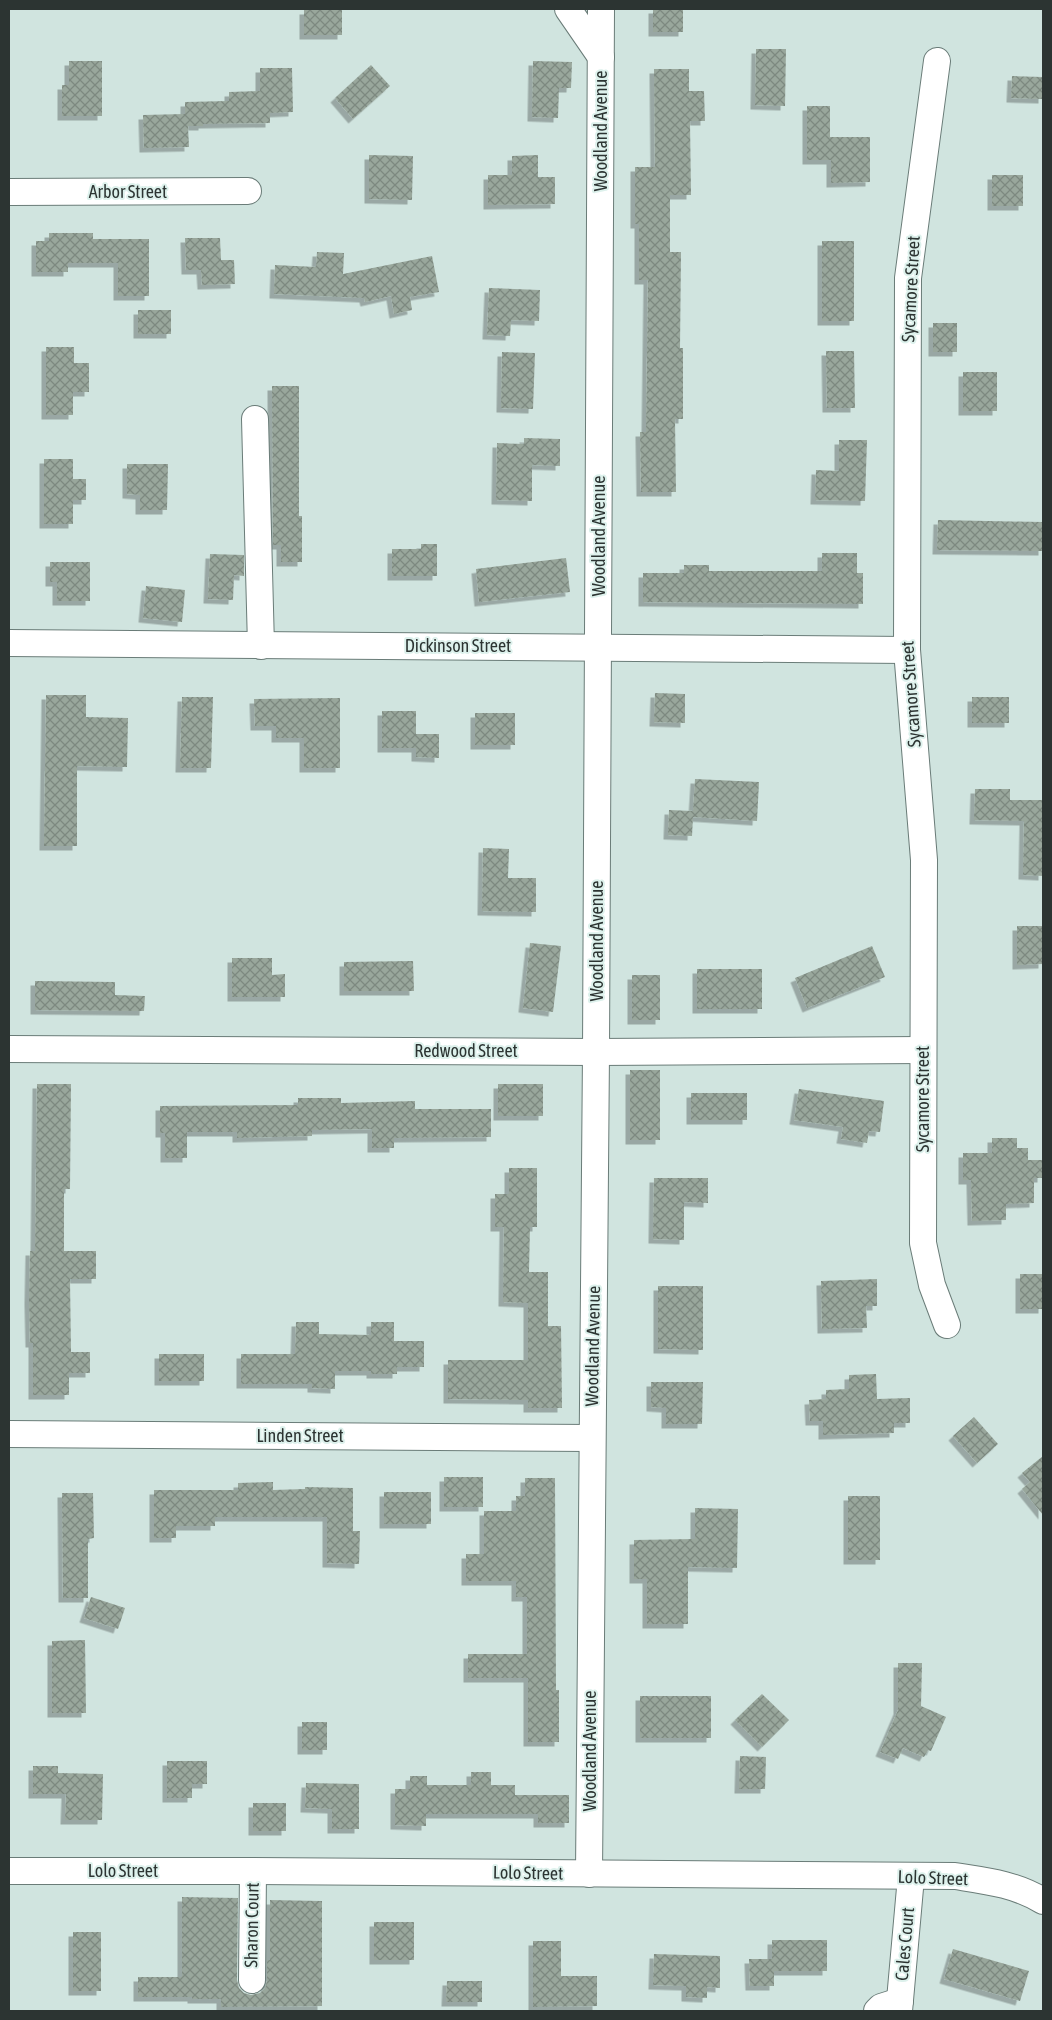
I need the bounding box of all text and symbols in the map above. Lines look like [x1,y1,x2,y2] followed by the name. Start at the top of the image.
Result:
[590,71,611,191] street label: Woodland Avenue
[89,181,167,202] street label: Arbor Street
[897,235,924,343] street label: Sycamore Street
[588,476,609,596] street label: Woodland Avenue
[405,635,511,656] street label: Dickinson Street
[896,640,925,748] street label: Sycamore Street
[586,881,607,1001] street label: Woodland Avenue
[414,1040,518,1061] street label: Redwood Street
[912,1046,933,1152] street label: Sycamore Street
[581,1285,604,1406] street label: Woodland Avenue
[256,1425,344,1446] street label: Linden Street
[579,1691,600,1811] street label: Woodland Avenue
[88,1860,158,1881] street label: Lolo Street
[493,1861,563,1884] street label: Lolo Street
[897,1866,969,1889] street label: Lolo Street
[240,1882,263,1968] street label: Sharon Court
[891,1906,918,1982] street label: Cales Court

